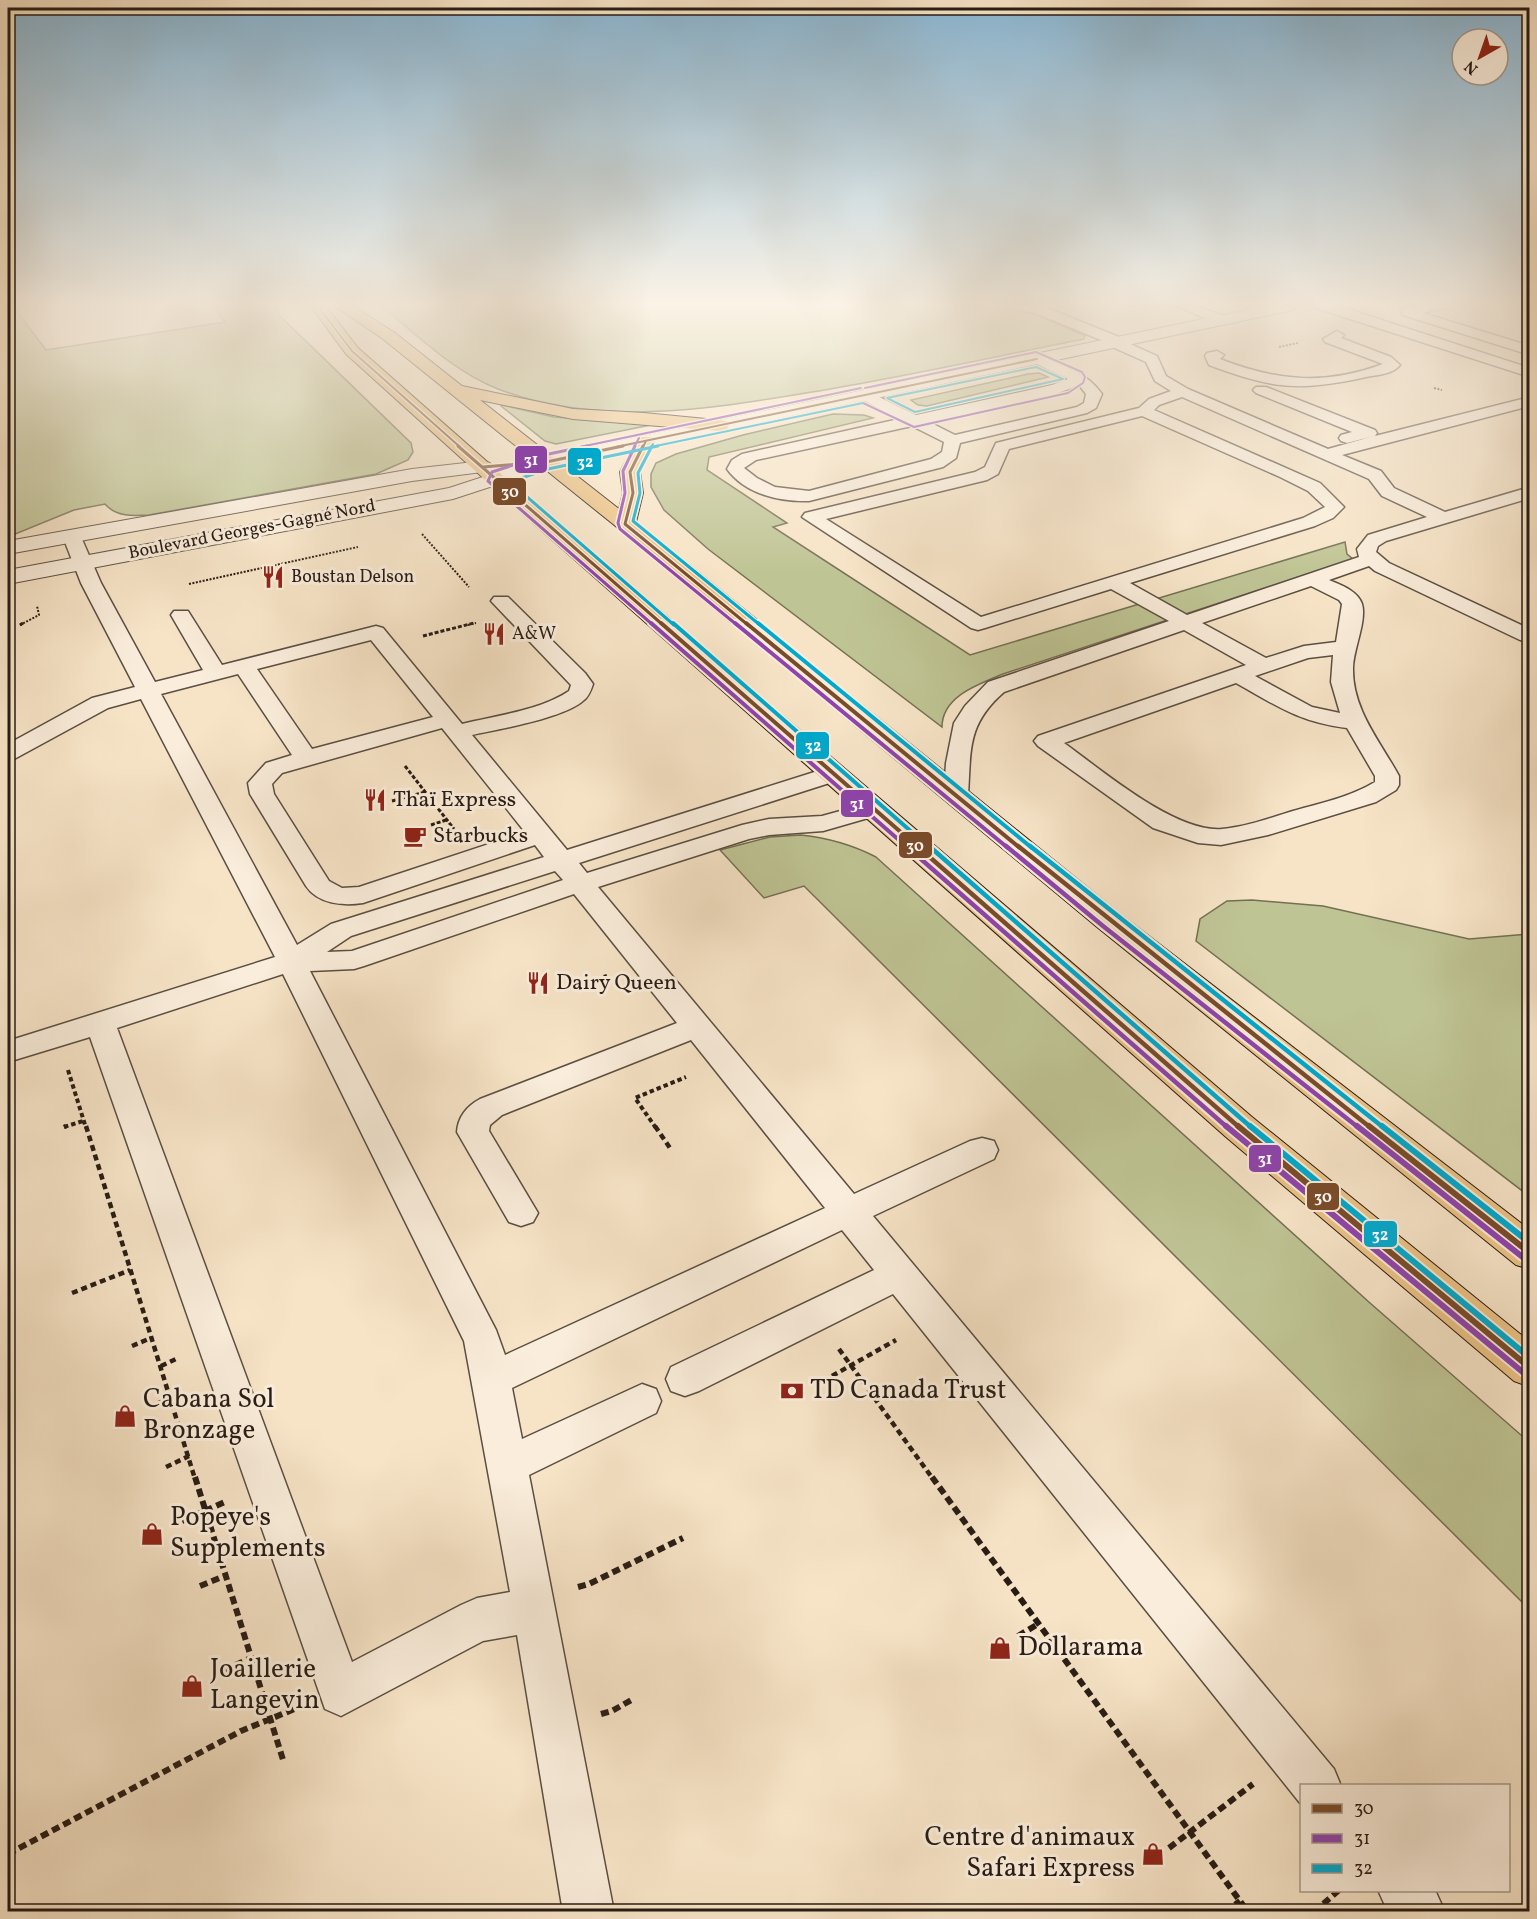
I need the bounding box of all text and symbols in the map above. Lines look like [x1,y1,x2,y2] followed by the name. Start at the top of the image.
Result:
[1450,27,1510,87] north arrow
[1460,55,1483,79] text: N
[514,445,548,474] line badge: 31
[567,447,602,476] line badge: 32
[524,450,538,472] text: 31
[577,452,593,474] text: 32
[492,477,527,506] line badge: 30
[501,482,519,504] text: 30
[126,494,378,566] street label: Boulevard Georges-Gagné Nord
[260,564,286,590] restaurant icon: Boustan Delson
[291,565,415,590] place label: Boustan Delson
[481,621,507,647] restaurant icon: A&W
[512,622,556,647] place label: A&W
[795,731,830,760] line badge: 32
[805,736,821,758] text: 32
[393,785,516,816] place label: Thaï Express
[362,787,388,813] restaurant icon: Thaï Express
[840,789,874,818] line badge: 31
[850,794,864,816] text: 31
[433,821,528,852] place label: Starbucks
[402,823,428,849] cafe icon: Starbucks
[898,831,933,859] line badge: 30
[906,836,924,858] text: 30
[556,968,677,999] place label: Dairy Queen
[525,970,551,996] restaurant icon: Dairy Queen
[1248,1144,1282,1173] line badge: 31
[1258,1149,1272,1171] text: 31
[1306,1182,1340,1211] line badge: 30
[1314,1187,1332,1209] text: 30
[1363,1220,1398,1248] line badge: 32
[1372,1225,1388,1247] text: 32
[810,1372,1006,1410] place label: TD Canada Trust
[779,1378,805,1404] bank icon: TD Canada Trust
[143,1381,274,1450] place label: Cabana Sol Bronzage
[112,1403,138,1429] shop icon: Cabana Sol Bronzage
[170,1499,326,1568] place label: Popeye's Supplements
[139,1521,165,1547] shop icon: Popeye's Supplements
[1018,1629,1144,1667] place label: Dollarama
[987,1635,1013,1661] shop icon: Dollarama
[210,1651,320,1720] place label: Joaillerie Langevin
[179,1673,205,1699] shop icon: Joaillerie Langevin
[1300,1784,1510,1892] legend
[1354,1797,1374,1822] text: 30
[925,1819,1135,1888] place label: Centre d'animaux Safari Express
[1354,1827,1370,1852] text: 31
[1140,1841,1166,1867] shop icon: Centre d'animaux Safari Express
[1354,1857,1373,1882] text: 32

